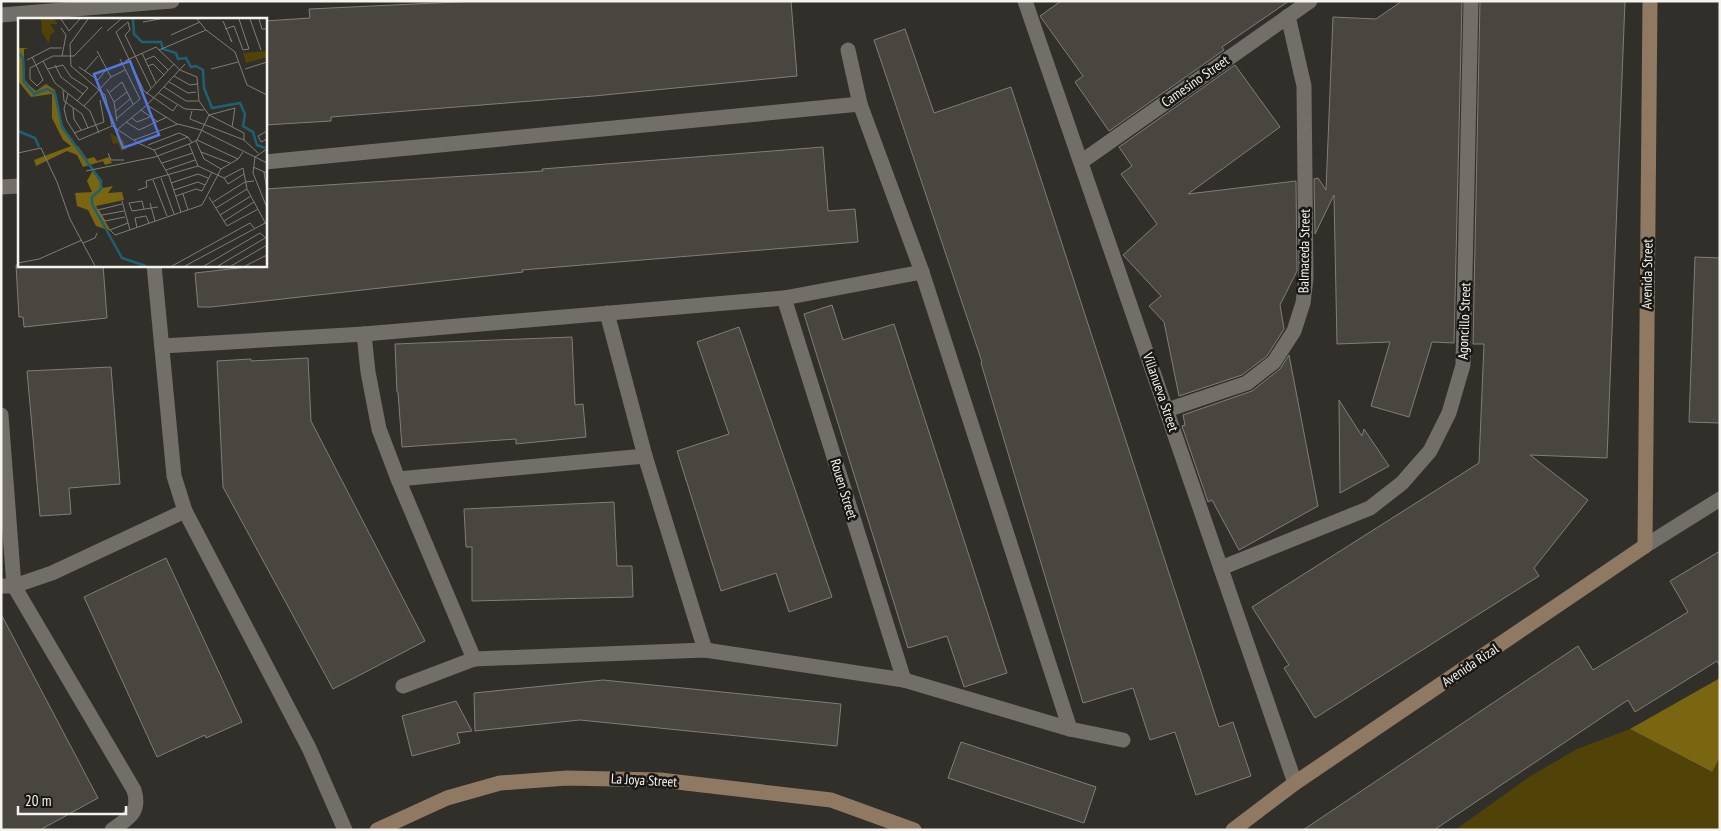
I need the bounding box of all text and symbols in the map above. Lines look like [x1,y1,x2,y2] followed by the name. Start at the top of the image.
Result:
[18,18,266,266] inset map
[1158,51,1232,111] street label: Camesino Street
[1294,209,1314,293] street label: Balmaceda Street
[1637,239,1657,309] street label: Avenida Street
[1454,282,1474,360] street label: Agoncillo Street
[1139,349,1183,434] street label: Villanueva Street
[826,457,862,521] street label: Rouen Street
[1438,639,1503,691] street label: Avenida Rizal
[610,769,678,791] street label: La Joya Street
[18,784,125,816] scale bar
[25,791,51,810] text: 20 m

